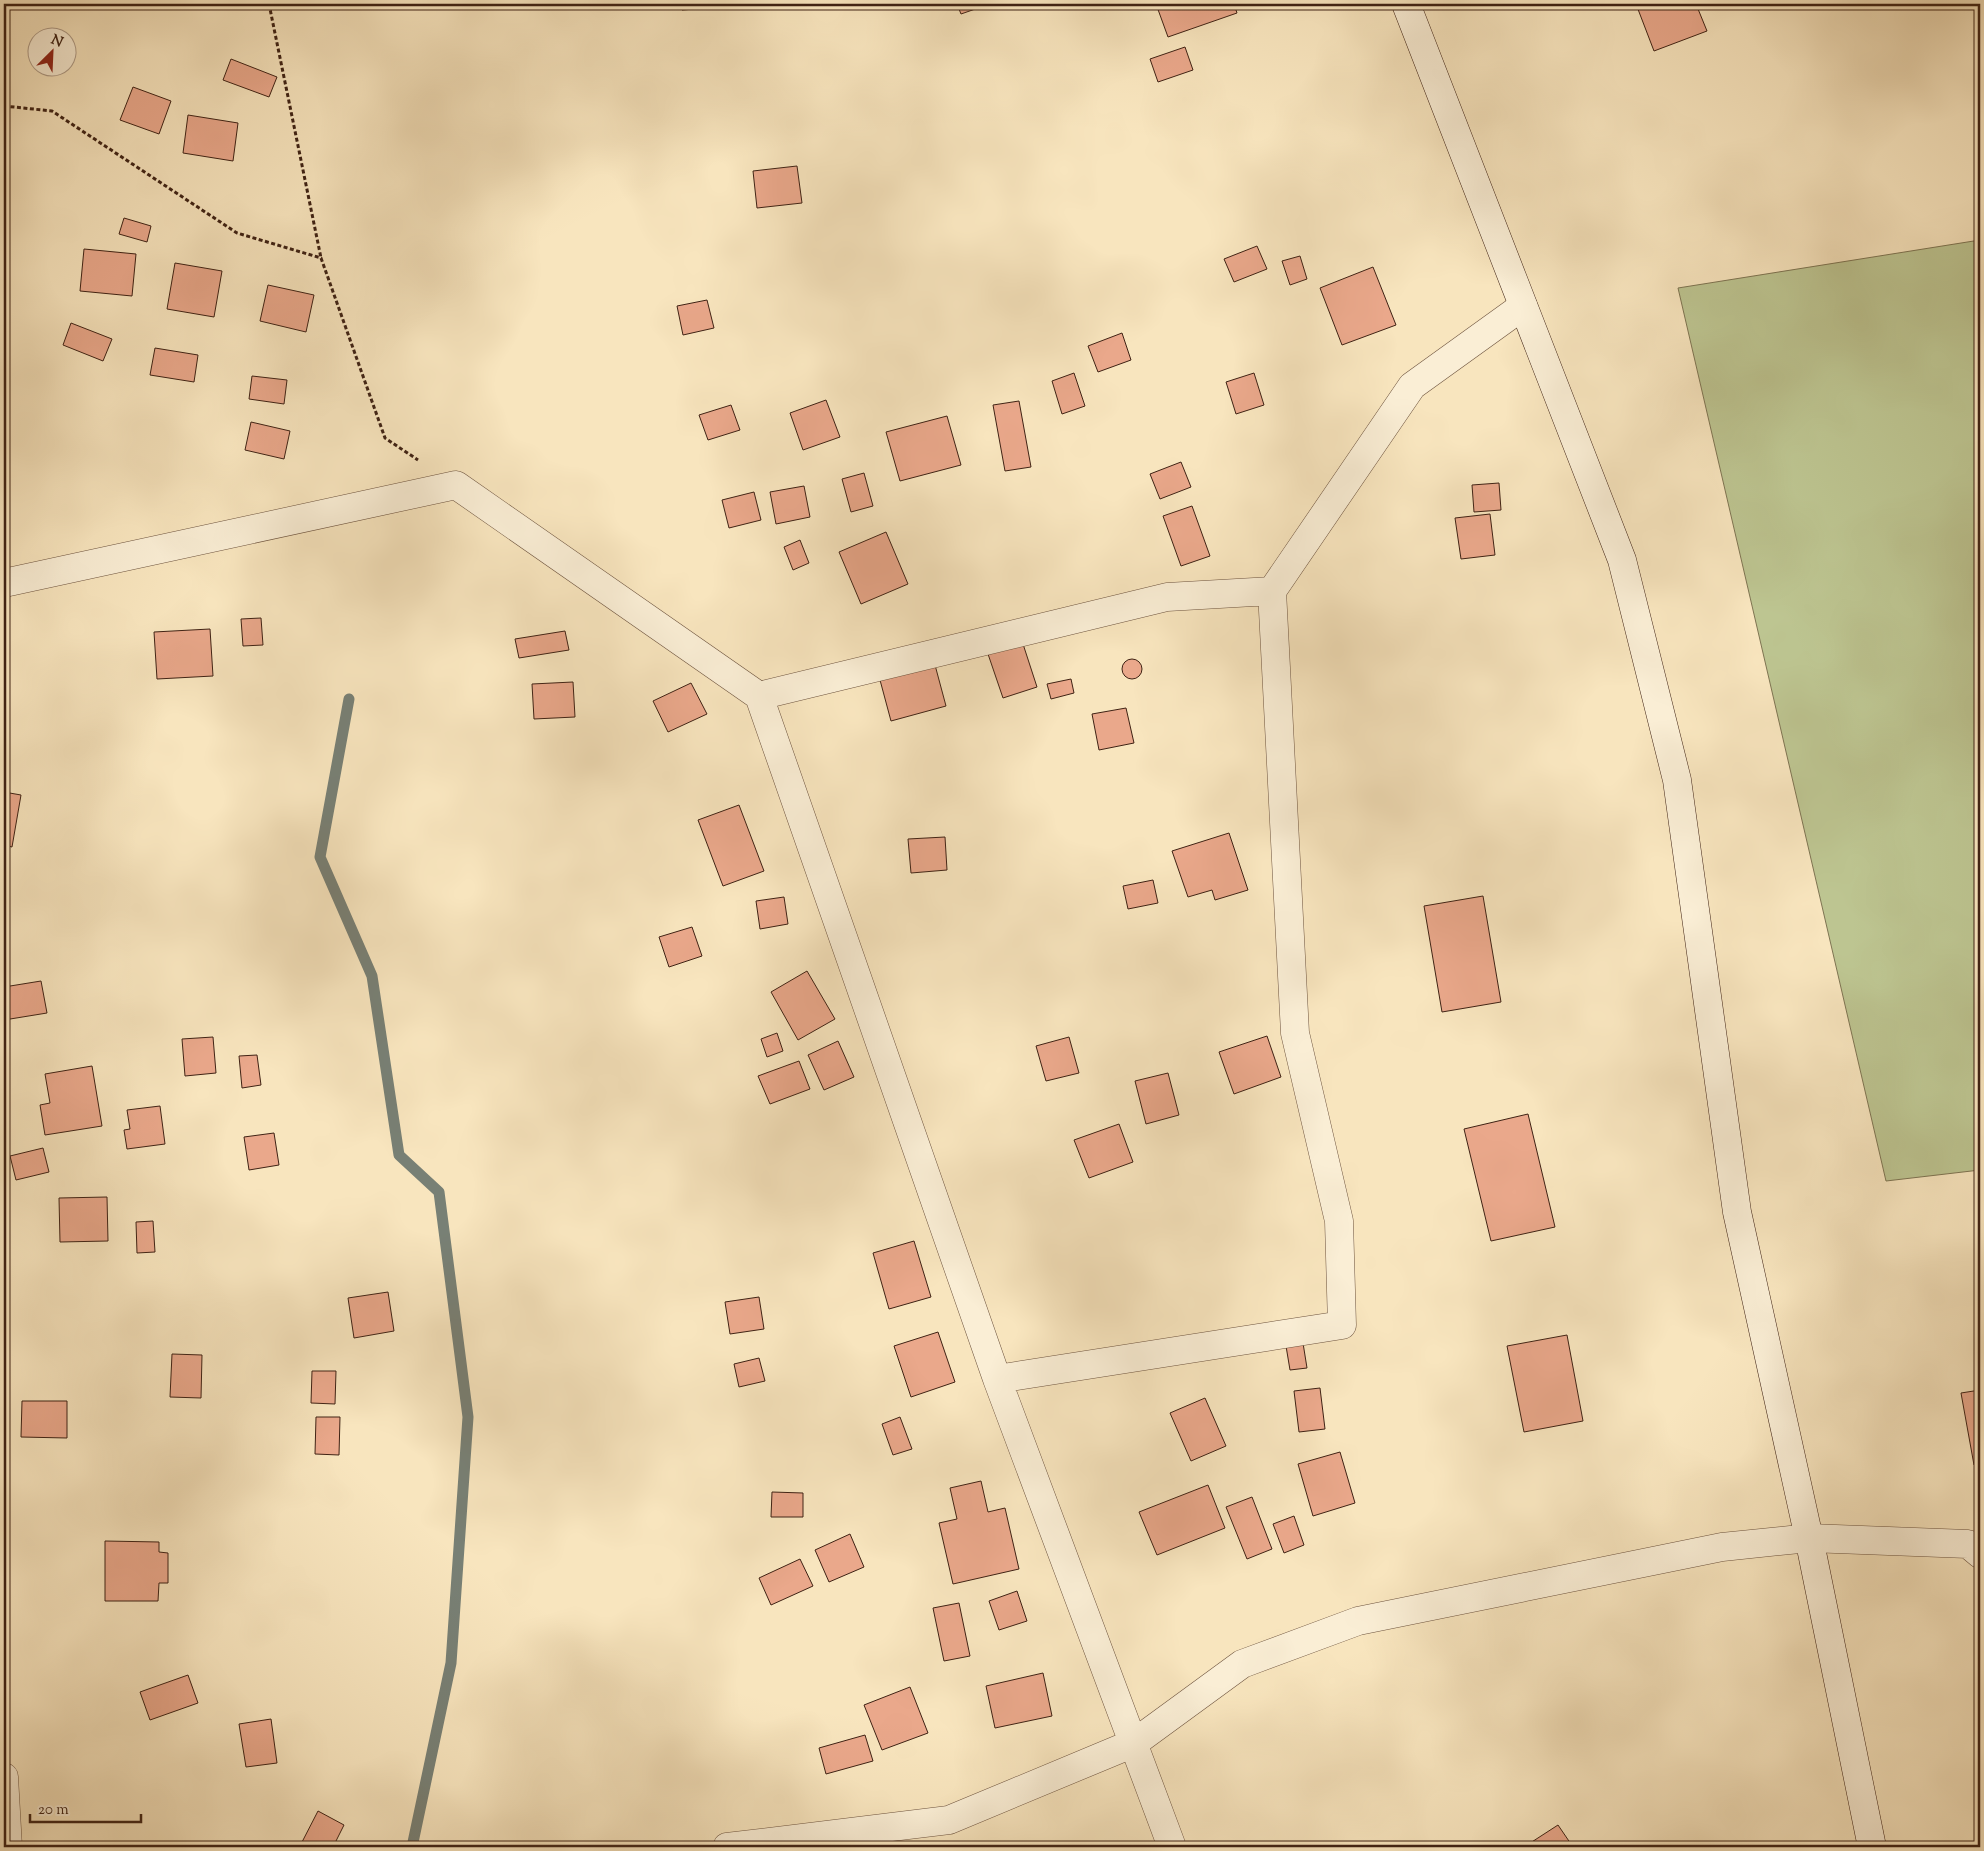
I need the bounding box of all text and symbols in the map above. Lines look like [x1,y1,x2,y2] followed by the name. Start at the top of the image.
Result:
[28,28,78,78] north arrow
[47,31,66,53] text: N
[30,1791,141,1823] scale bar
[38,1800,69,1821] text: 20 m

